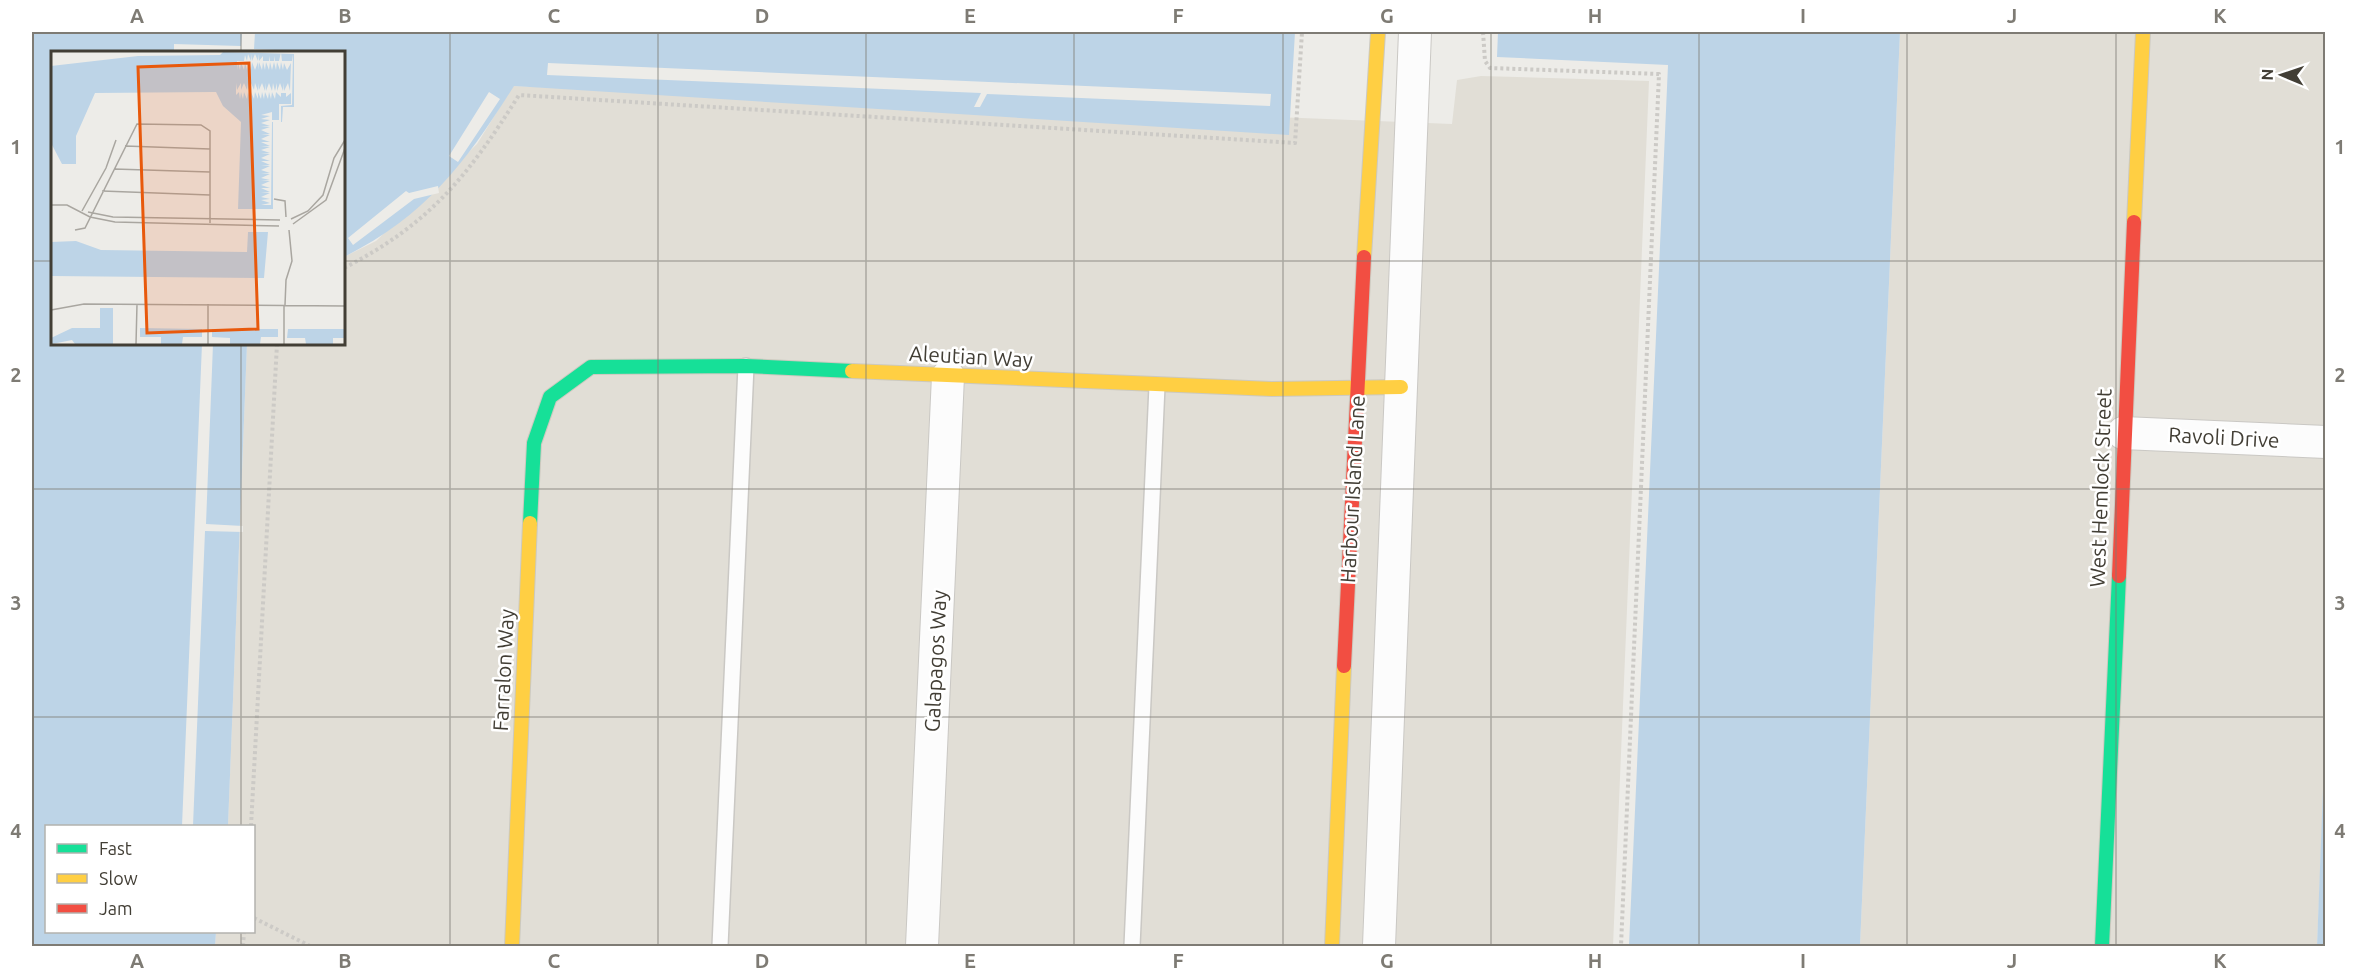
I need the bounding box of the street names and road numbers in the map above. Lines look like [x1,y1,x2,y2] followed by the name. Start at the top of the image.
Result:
[909,341,1033,371] street label: Aleutian Way
[2085,388,2115,588] street label: West Hemlock Street
[1335,395,1369,583] street label: Harbour Island Lane
[2168,422,2280,452] street label: Ravoli Drive
[919,589,951,733] street label: Galapagos Way
[488,608,518,732] street label: Farralon Way

